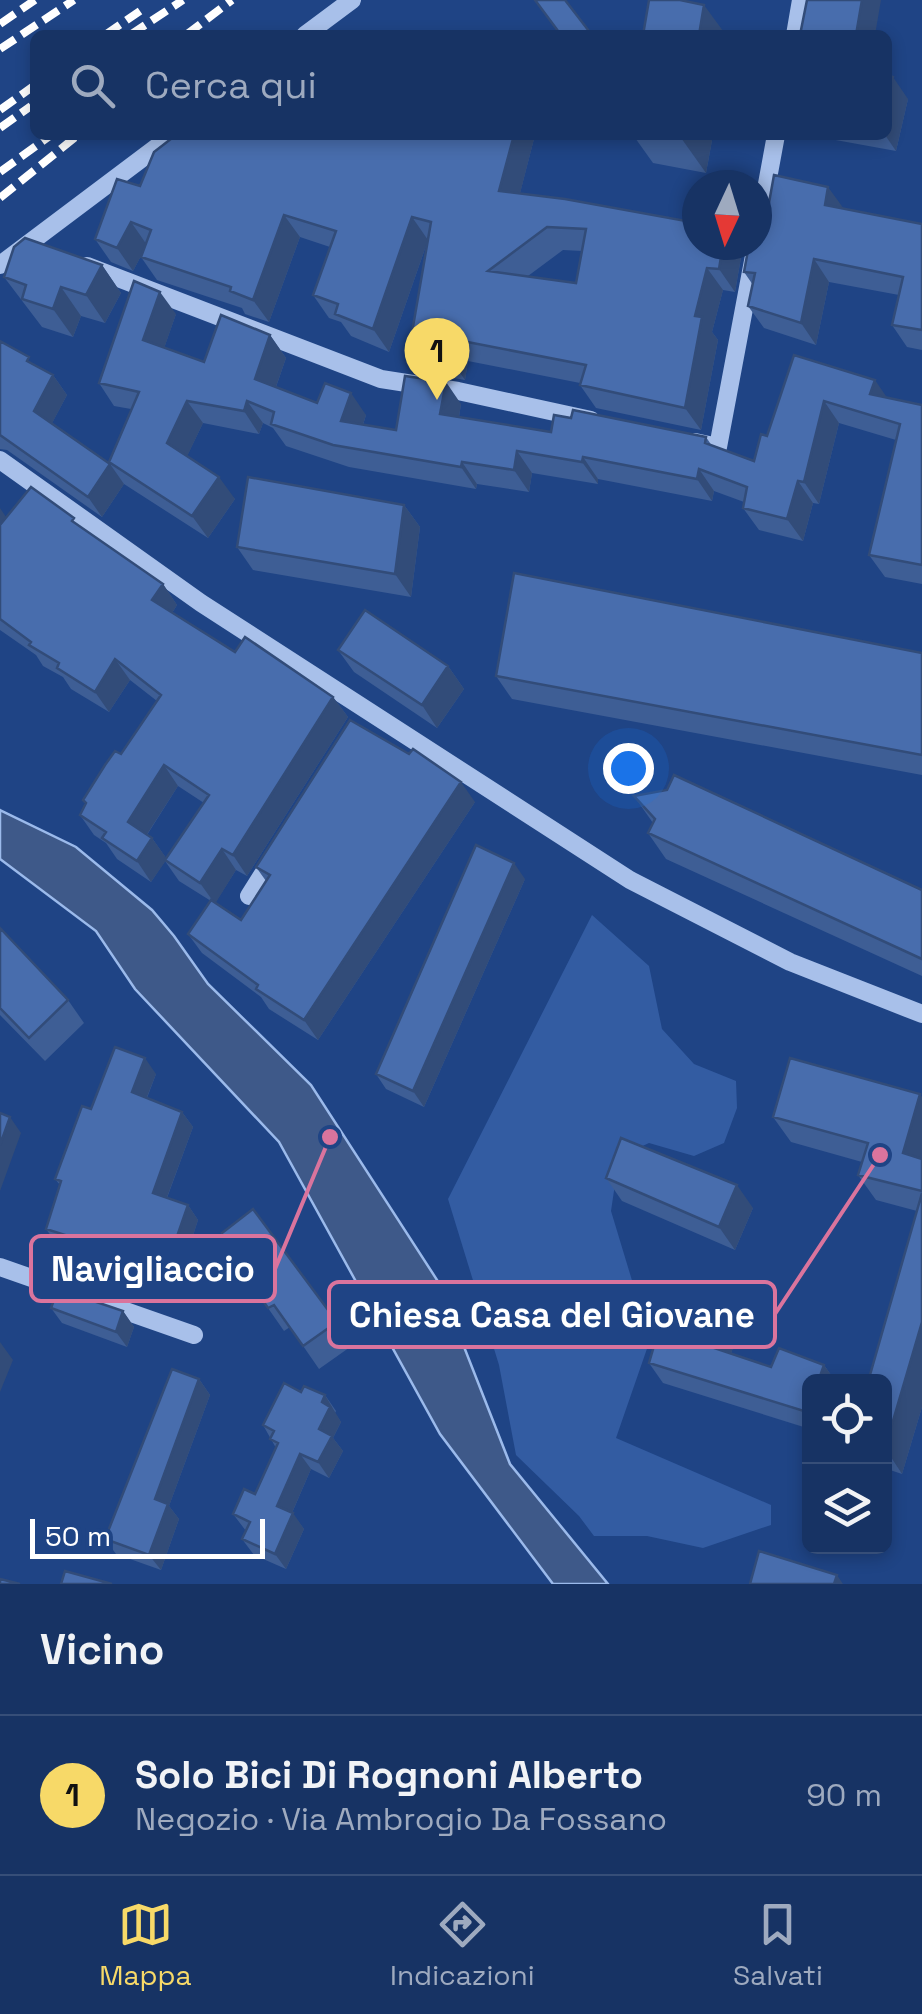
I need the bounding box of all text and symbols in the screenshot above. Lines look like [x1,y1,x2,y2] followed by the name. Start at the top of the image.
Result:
[30,30,892,140] search box
[65,58,120,113] icon: search
[145,61,317,109] text: Cerca qui
[682,170,772,260] north arrow
[404,318,470,400] pin: 1
[603,743,654,794] your location
[31,1236,275,1301] callout: Navigliaccio
[51,1247,255,1291] text: Navigliaccio
[329,1282,775,1347] callout: Chiesa Casa del Giovane
[349,1293,755,1337] text: Chiesa Casa del Giovane
[802,1374,892,1554] map controls
[802,1374,892,1464] button: locate
[802,1464,892,1554] button: layers
[30,1514,265,1558] scale bar
[45,1518,111,1554] text: 50 m
[40,1623,165,1676] text: Vicino
[135,1751,643,1799] text: Solo Bici Di Rognoni Alberto
[65,1775,80,1815] text: 1
[806,1775,882,1815] text: 90 m
[135,1799,667,1839] text: Negozio · Via Ambrogio Da Fossano
[99,1897,192,1993] tab: Mappa
[390,1897,535,1993] tab: Indicazioni
[733,1897,823,1993] tab: Salvati

